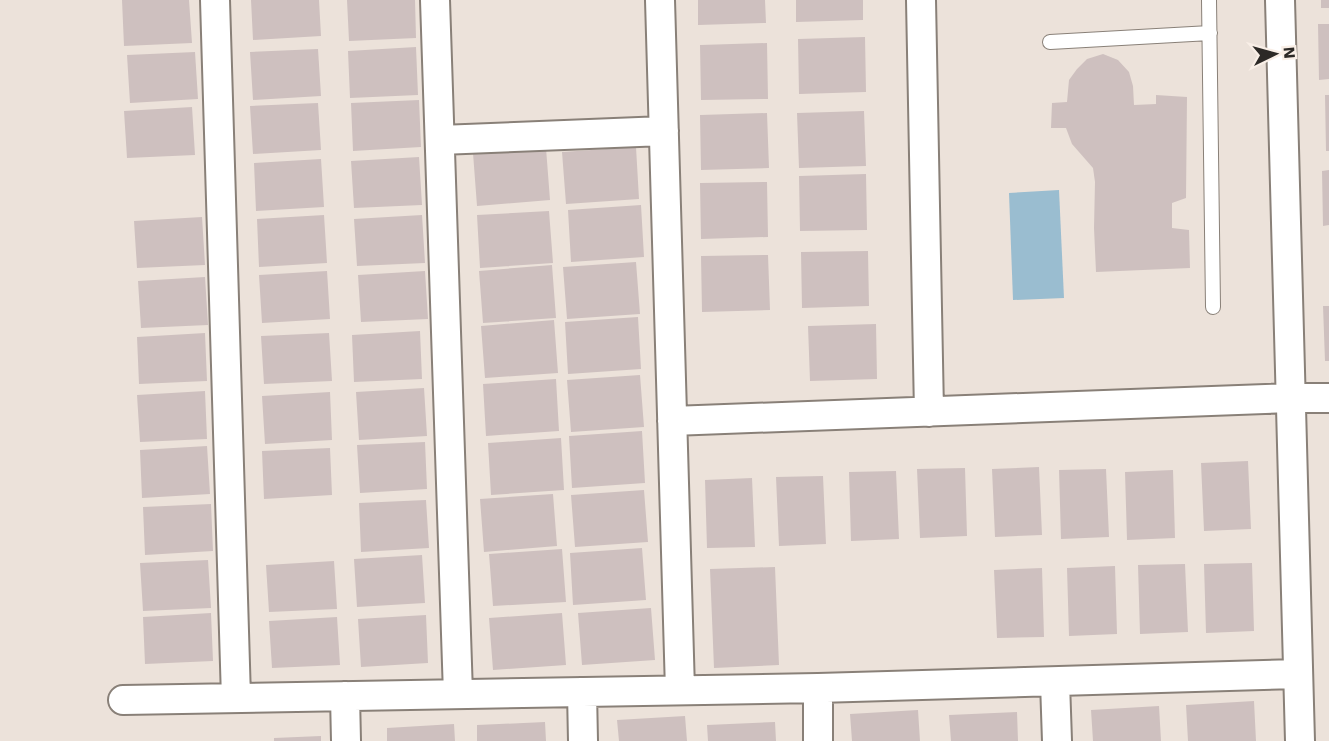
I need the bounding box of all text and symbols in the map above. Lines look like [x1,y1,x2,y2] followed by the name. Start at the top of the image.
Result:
[1245,24,1305,84] north arrow
[1279,46,1299,59] text: N

